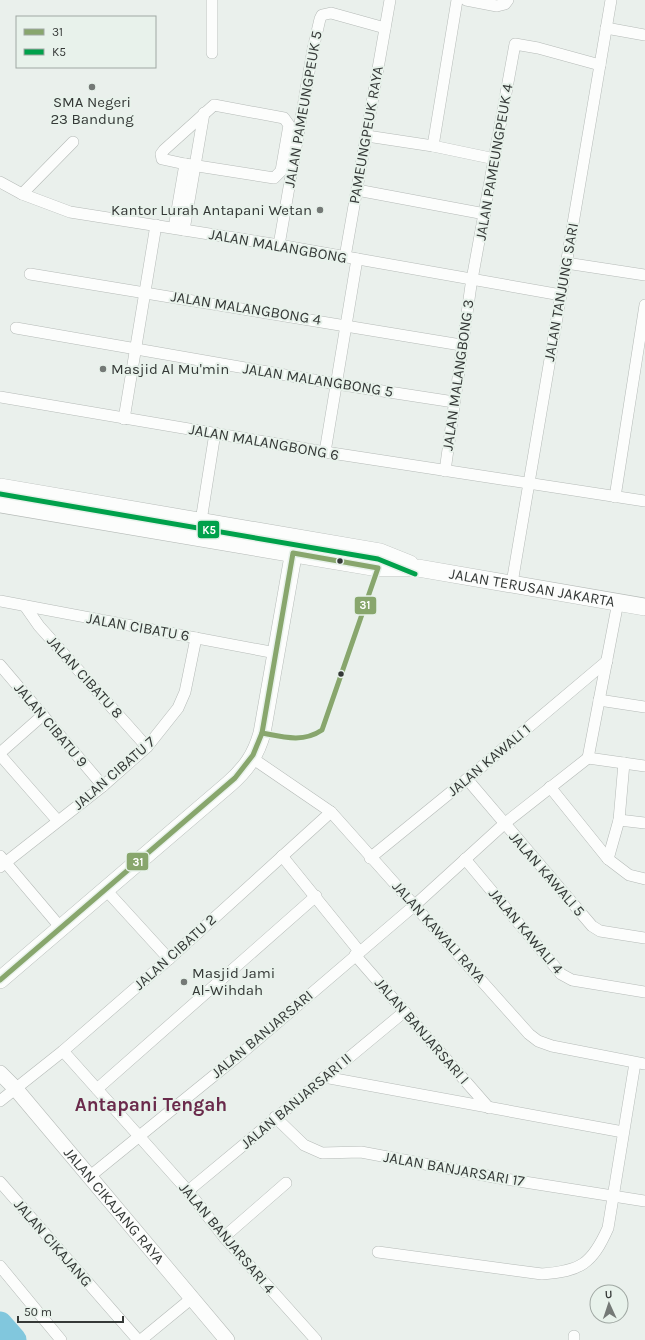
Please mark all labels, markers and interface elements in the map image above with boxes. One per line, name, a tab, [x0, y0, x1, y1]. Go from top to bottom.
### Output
legend	[16, 16, 156, 68]
text: 31	[52, 25, 63, 39]
street label: JALAN PAMEUNGPEUK 5	[280, 29, 326, 189]
text: K5	[52, 45, 66, 59]
street label: PAMEUNGPEUK RAYA	[345, 64, 387, 205]
marker: SMA Negeri 23 Bandung	[87, 82, 97, 92]
street label: JALAN PAMEUNGPEUK 4	[471, 82, 517, 242]
place label: SMA Negeri 23 Bandung	[50, 93, 134, 128]
place label: Kantor Lurah Antapani Wetan	[111, 201, 312, 219]
marker: Kantor Lurah Antapani Wetan	[315, 205, 325, 215]
street label: JALAN TANJUNG SARI	[540, 221, 582, 363]
street label: JALAN MALANGBONG	[208, 225, 348, 267]
street label: JALAN MALANGBONG 4	[170, 287, 323, 329]
street label: JALAN MALANGBONG 3	[438, 298, 478, 452]
street label: JALAN MALANGBONG 5	[242, 359, 394, 401]
place label: Masjid Al Mu'min	[111, 360, 229, 378]
marker: Masjid Al Mu'min	[98, 364, 108, 374]
street label: JALAN MALANGBONG 6	[188, 420, 340, 464]
line badge: K5	[197, 520, 220, 539]
text: K5	[202, 524, 216, 537]
unlabelled marker	[335, 556, 345, 566]
street label: JALAN TERUSAN JAKARTA	[448, 565, 617, 611]
line badge: 31	[354, 596, 377, 615]
text: 31	[360, 599, 370, 612]
street label: JALAN CIBATU 6	[85, 609, 191, 645]
street label: JALAN CIBATU 8	[43, 632, 127, 722]
unlabelled marker	[336, 669, 346, 679]
street label: JALAN CIBATU 9	[11, 679, 91, 771]
street label: JALAN KAWALI 1	[444, 720, 534, 800]
street label: JALAN CIBATU 7	[69, 733, 159, 813]
street label: JALAN KAWALI 5	[505, 828, 589, 920]
line badge: 31	[126, 852, 149, 871]
text: 31	[133, 856, 143, 869]
street label: JALAN KAWALI RAYA	[388, 877, 490, 987]
street label: JALAN KAWALI 4	[485, 885, 567, 978]
street label: JALAN CIBATU 2	[130, 910, 220, 994]
place label: Masjid Jami Al-Wihdah	[192, 964, 275, 999]
street label: JALAN BANJARSARI I	[371, 974, 473, 1088]
marker: Masjid Jami Al-Wihdah	[179, 977, 189, 987]
street label: JALAN BANJARSARI	[207, 986, 317, 1082]
street label: JALAN BANJARSARI II	[237, 1049, 355, 1153]
district label: Antapani Tengah	[75, 1094, 227, 1116]
street label: JALAN CIKAJANG RAYA	[60, 1144, 168, 1268]
street label: JALAN BANJARSARI 17	[382, 1148, 526, 1190]
street label: JALAN BANJARSARI 4	[175, 1179, 279, 1298]
street label: JALAN CIKAJANG	[10, 1196, 96, 1290]
north arrow	[589, 1284, 629, 1324]
text: U	[604, 1288, 613, 1301]
scale bar	[18, 1298, 123, 1324]
text: 50 m	[24, 1305, 52, 1319]

